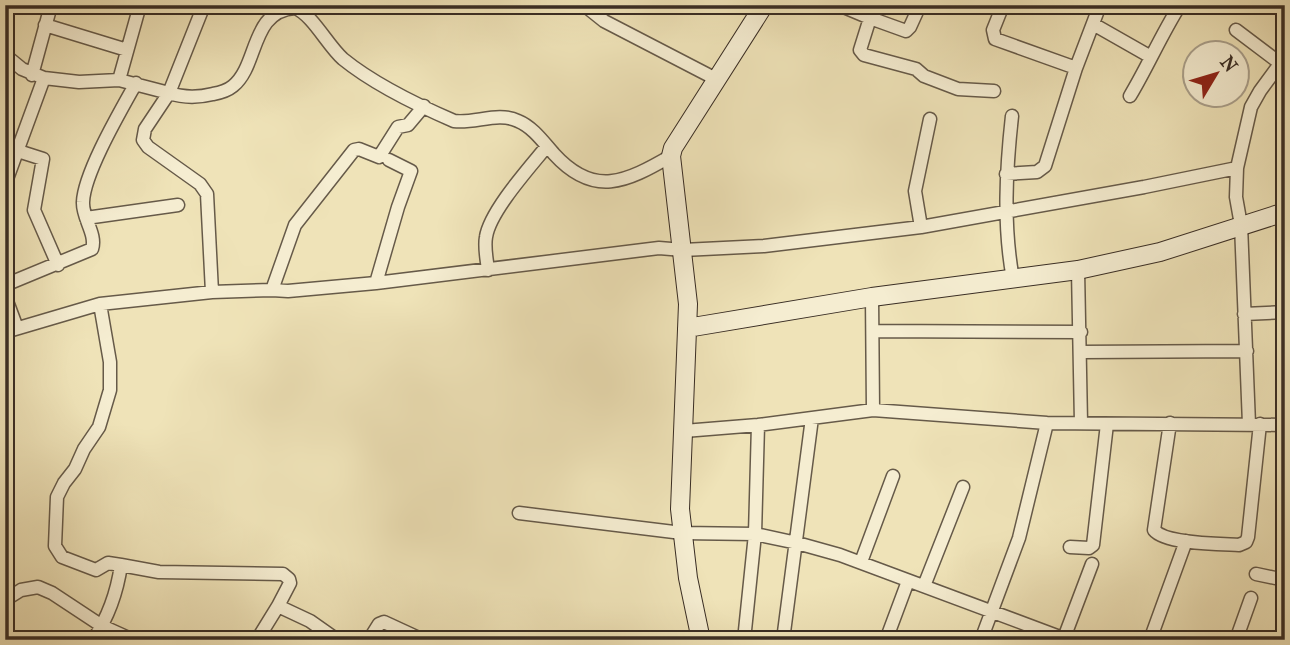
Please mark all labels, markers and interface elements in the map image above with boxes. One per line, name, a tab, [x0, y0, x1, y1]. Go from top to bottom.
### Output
north arrow	[1182, 38, 1252, 108]
text: N	[1216, 52, 1242, 77]

